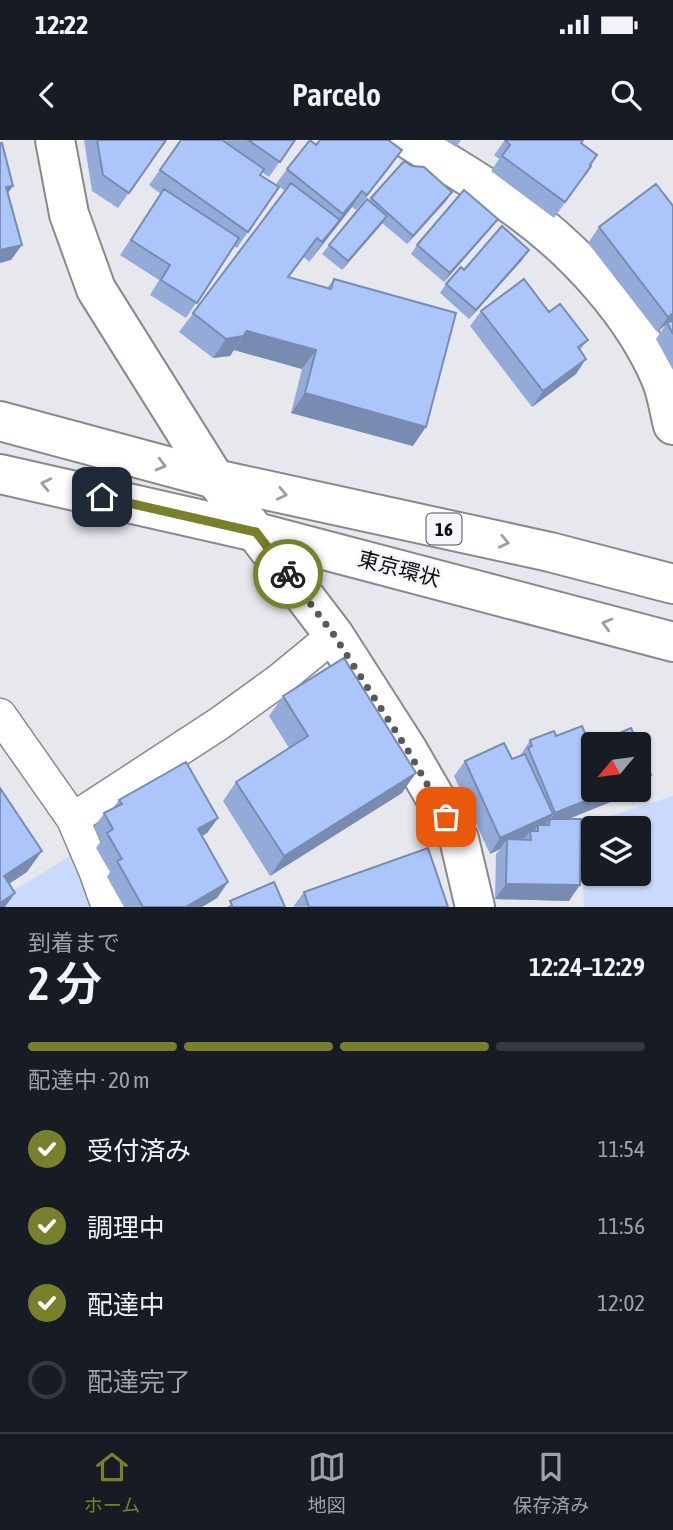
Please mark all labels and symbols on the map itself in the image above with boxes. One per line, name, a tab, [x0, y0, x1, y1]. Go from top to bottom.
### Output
one-way arrow	[154, 457, 166, 471]
pin	[72, 467, 132, 527]
one-way arrow	[40, 478, 52, 493]
one-way arrow	[275, 485, 287, 500]
road number: 16	[426, 514, 462, 544]
one-way arrow	[498, 533, 510, 548]
courier	[253, 539, 323, 609]
street label: 東京環状	[356, 546, 443, 590]
one-way arrow	[601, 618, 613, 632]
north arrow	[581, 732, 651, 802]
pin	[416, 787, 476, 847]

